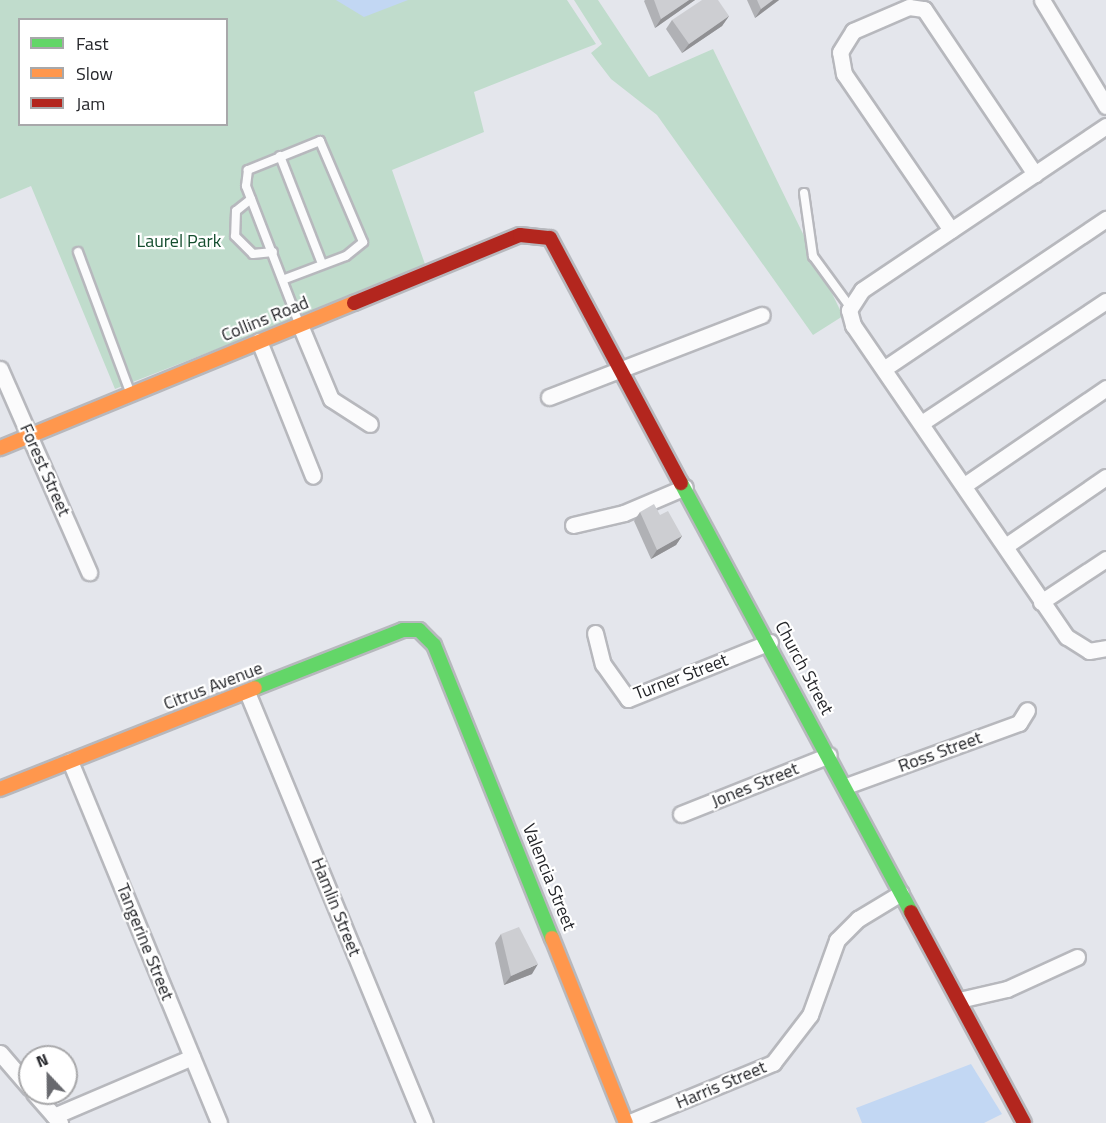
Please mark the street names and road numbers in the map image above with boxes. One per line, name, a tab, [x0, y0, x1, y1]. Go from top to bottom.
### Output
street label: Collins Road	[218, 292, 312, 346]
street label: Forest Street	[15, 420, 75, 520]
street label: Church Street	[770, 617, 838, 719]
street label: Turner Street	[631, 649, 731, 705]
street label: Citrus Avenue	[160, 657, 266, 715]
street label: Ross Street	[895, 727, 985, 777]
street label: Jones Street	[708, 758, 802, 812]
street label: Valencia Street	[518, 821, 580, 933]
street label: Hamlin Street	[306, 855, 366, 959]
street label: Tangerine Street	[112, 880, 178, 1004]
street label: Harris Street	[672, 1056, 770, 1114]

